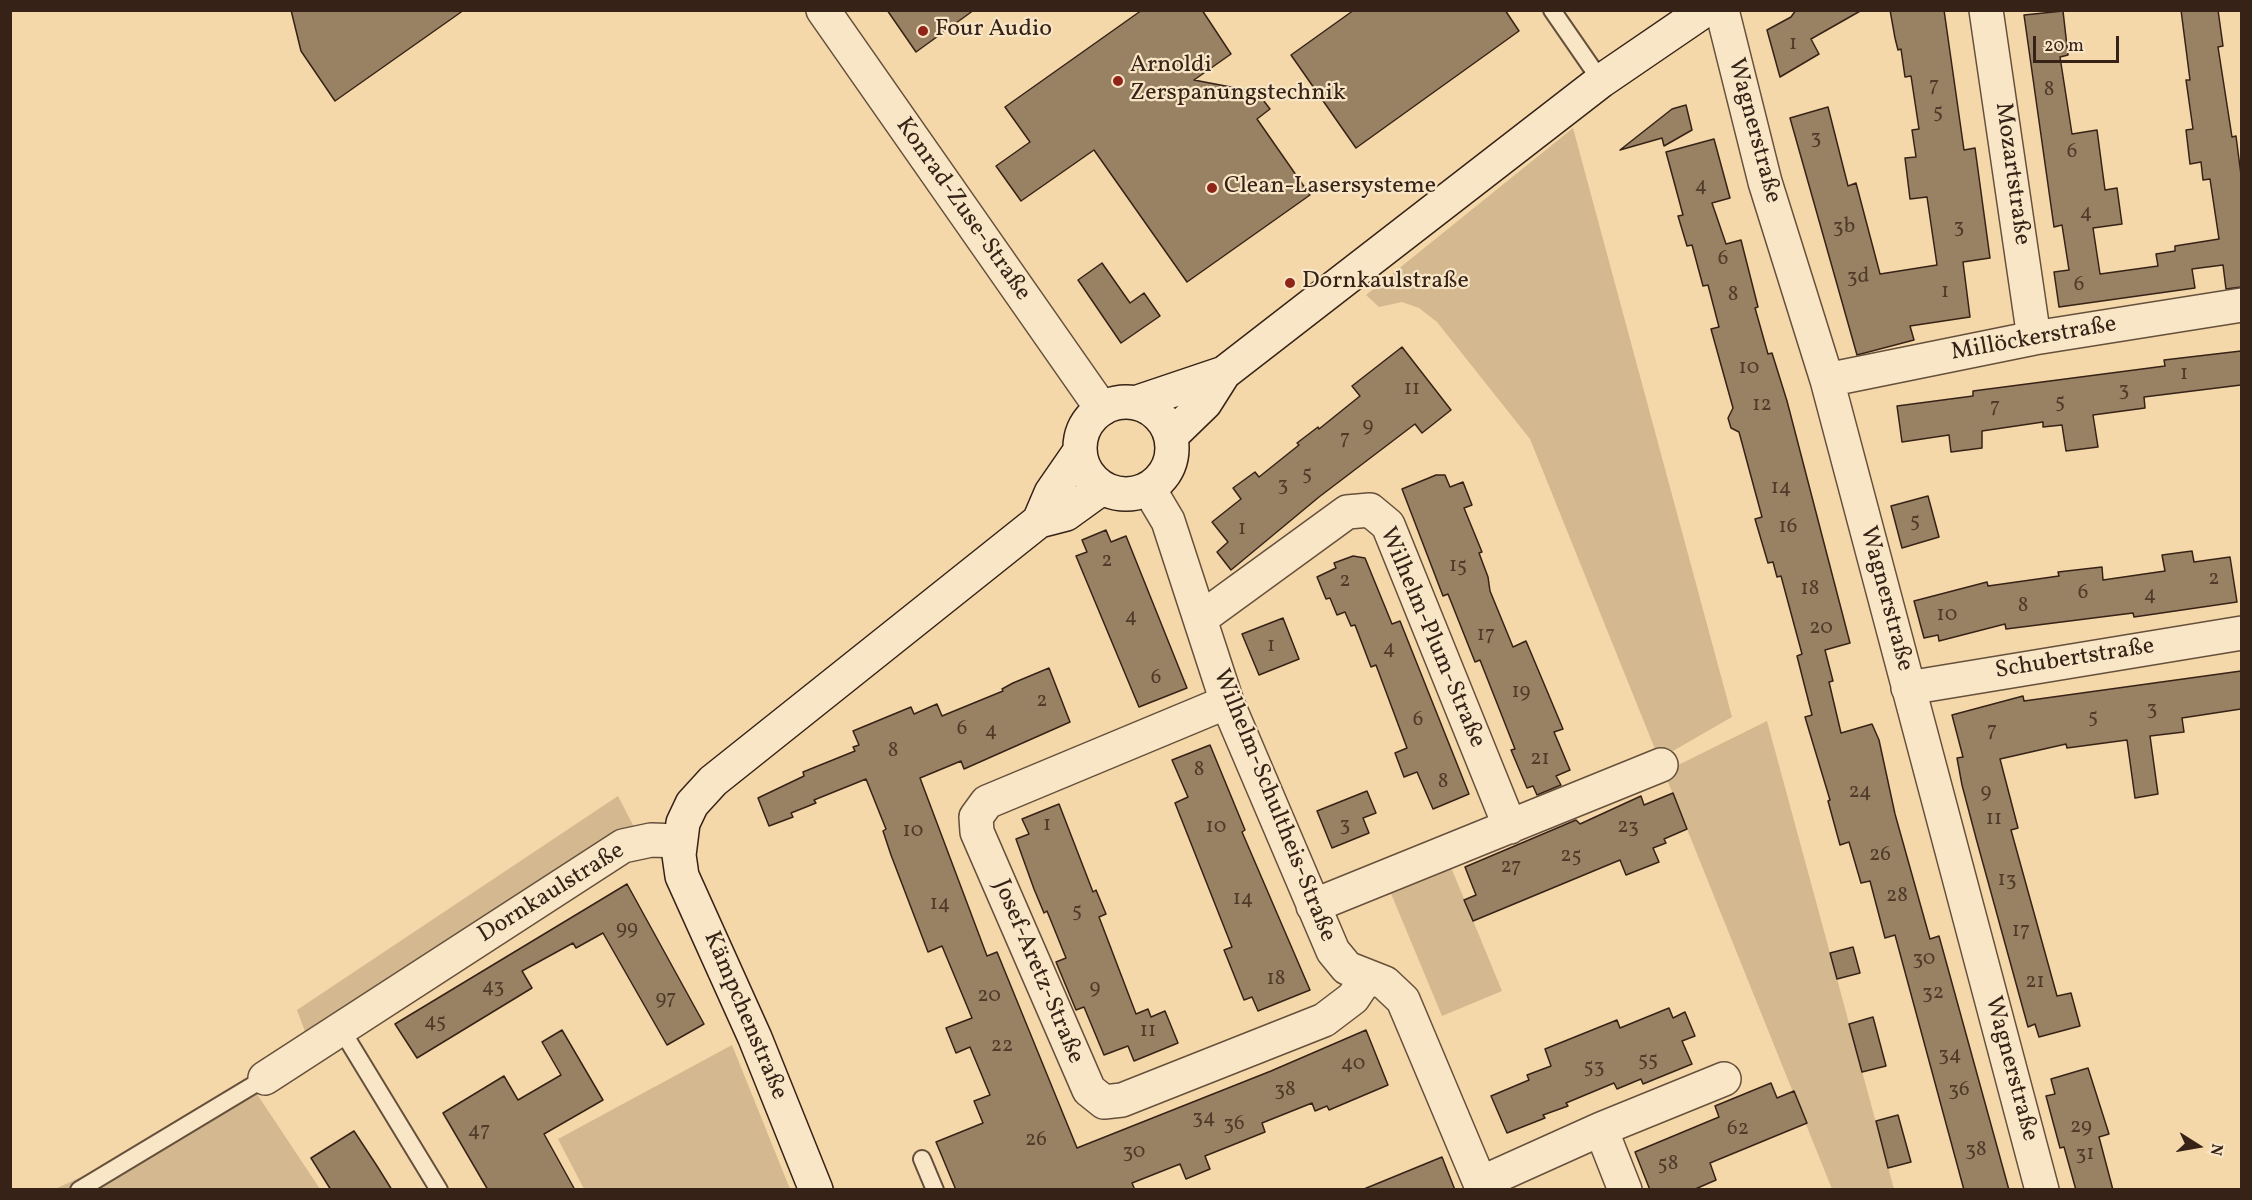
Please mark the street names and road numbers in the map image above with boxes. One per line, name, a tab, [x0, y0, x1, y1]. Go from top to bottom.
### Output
street label: Wagnerstraße	[1720, 55, 1786, 207]
street label: Mozartstraße	[1987, 101, 2035, 247]
street label: Konrad-Zuse-Straße	[888, 113, 1036, 307]
street label: Millöckerstraße	[1949, 311, 2119, 369]
street label: Wagnerstraße	[1852, 523, 1918, 675]
street label: Wilhelm-Plum-Straße	[1372, 524, 1490, 752]
street label: Schubertstraße	[1993, 633, 2157, 687]
street label: Wilhelm-Schultheis-Straße	[1205, 666, 1341, 946]
street label: Dornkaulstraße	[474, 838, 630, 950]
street label: Josef-Aretz-Straße	[985, 876, 1089, 1068]
street label: Kämpchenstraße	[696, 928, 792, 1104]
street label: Wagnerstraße	[1977, 993, 2043, 1145]

